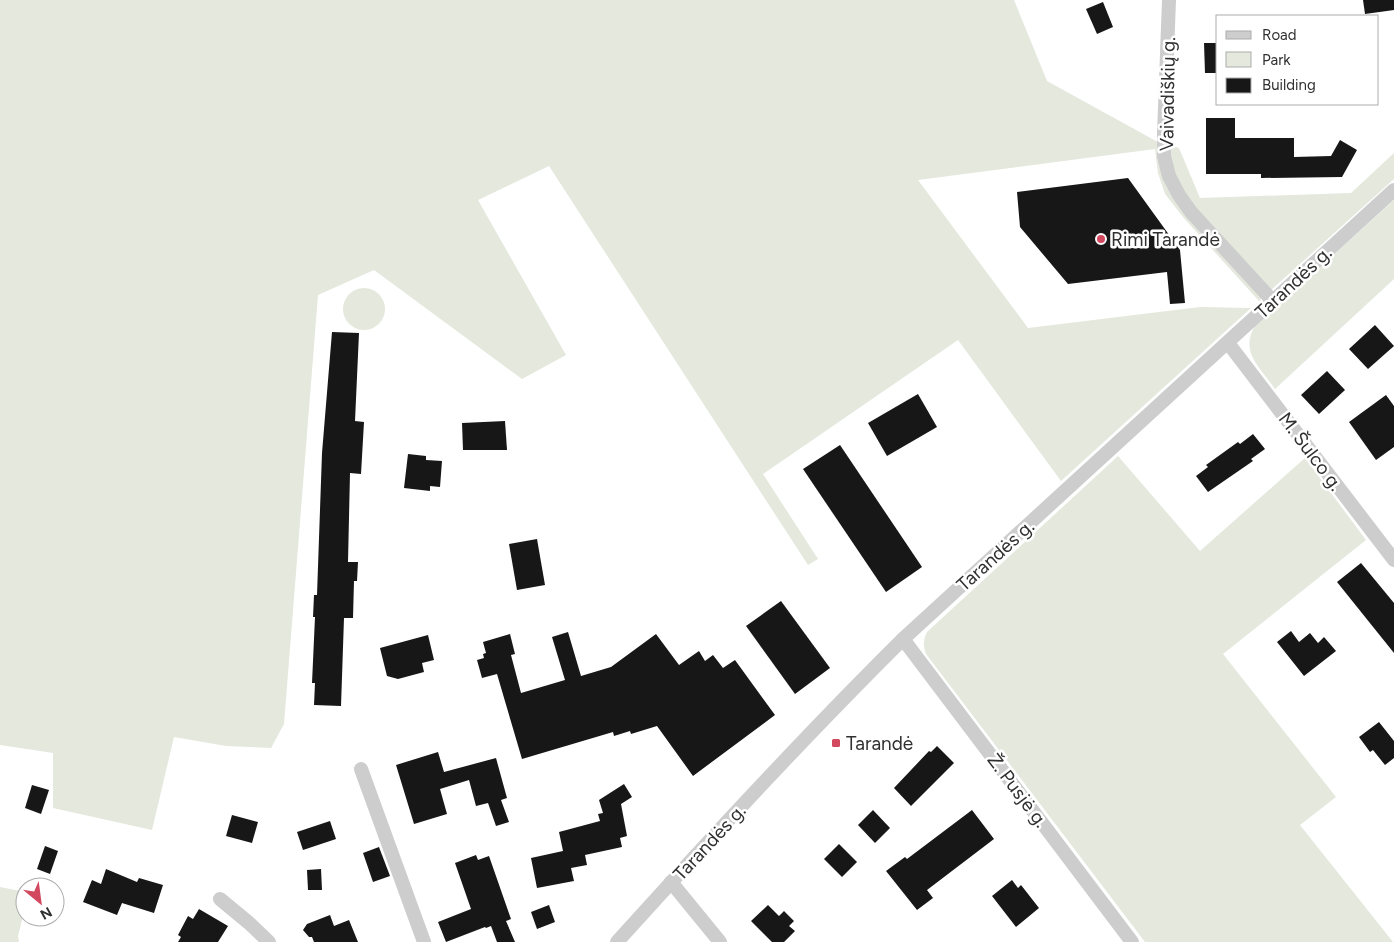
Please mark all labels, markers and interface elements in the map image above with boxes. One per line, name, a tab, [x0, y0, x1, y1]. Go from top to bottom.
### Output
legend	[1216, 15, 1379, 105]
text: Road	[1262, 26, 1297, 44]
street label: Vaivadiškių g.	[1155, 37, 1180, 151]
text: Park	[1262, 51, 1291, 69]
text: Building	[1262, 76, 1316, 94]
place label: Rimi Tarandė	[1111, 228, 1220, 251]
marker: Rimi Tarandė	[1095, 233, 1107, 245]
street label: Tarandės g.	[1250, 241, 1336, 323]
street label: M. Šulco g.	[1274, 408, 1348, 495]
street label: Tarandės g.	[952, 515, 1039, 596]
place label: Tarandė	[846, 732, 913, 755]
marker: Tarandė	[830, 737, 842, 749]
street label: Ž. Pusjė g.	[982, 749, 1053, 832]
street label: Tarandės g.	[668, 799, 751, 885]
north arrow	[15, 877, 65, 927]
text: N	[37, 903, 55, 923]

